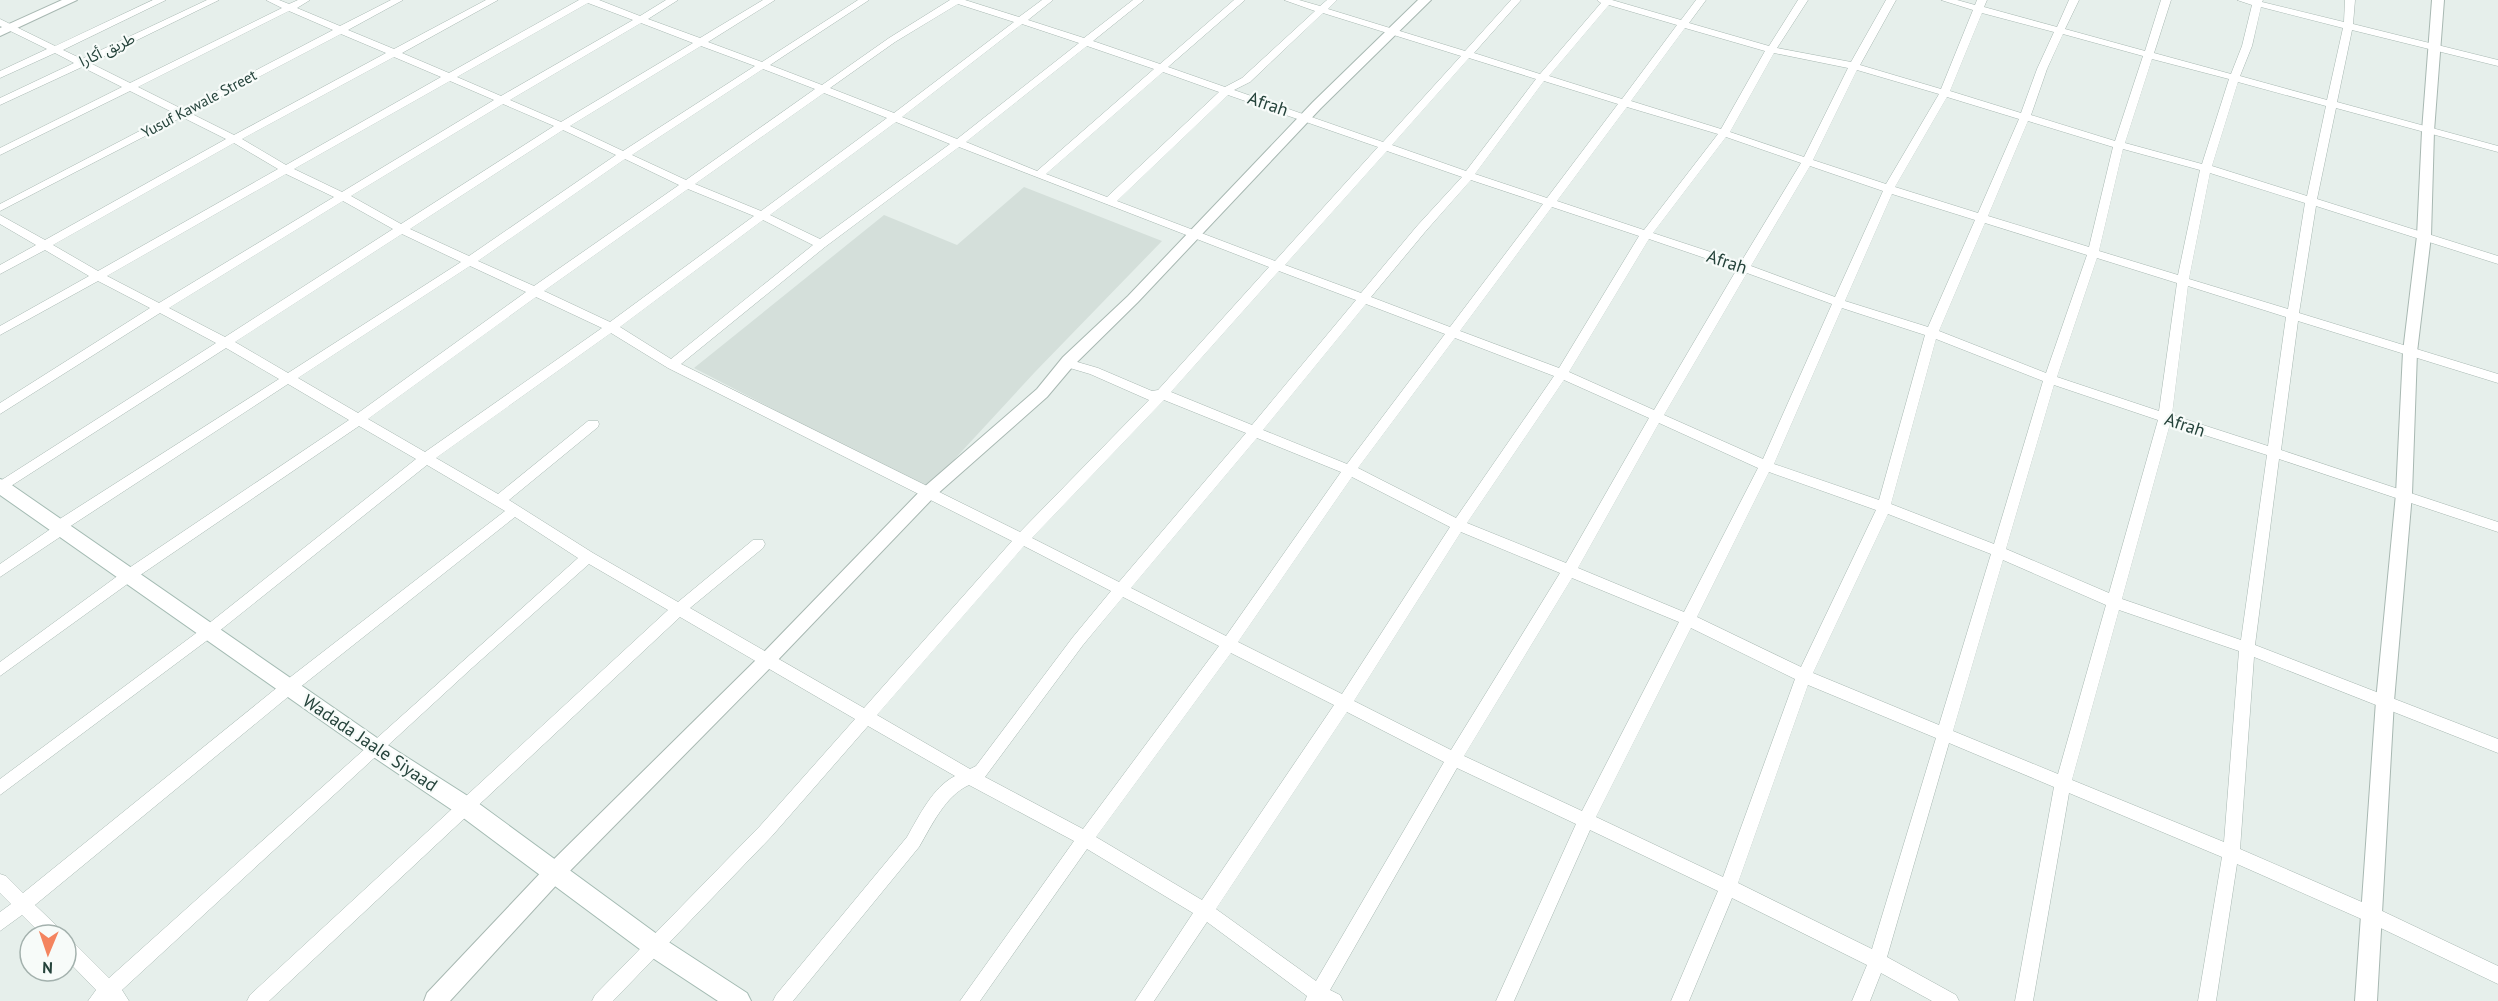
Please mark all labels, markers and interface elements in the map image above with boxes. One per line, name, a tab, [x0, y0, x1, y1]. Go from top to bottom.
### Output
street label: طريق أكارا	[76, 28, 138, 72]
street label: Yusuf Kawale Street	[138, 65, 260, 142]
street label: Afrah	[1245, 86, 1291, 121]
street label: Afrah	[1704, 244, 1750, 279]
street label: Afrah	[2162, 407, 2208, 442]
street label: Wadada Jaale Siyaad	[298, 689, 442, 796]
north arrow	[18, 923, 78, 983]
text: N	[42, 958, 53, 978]

